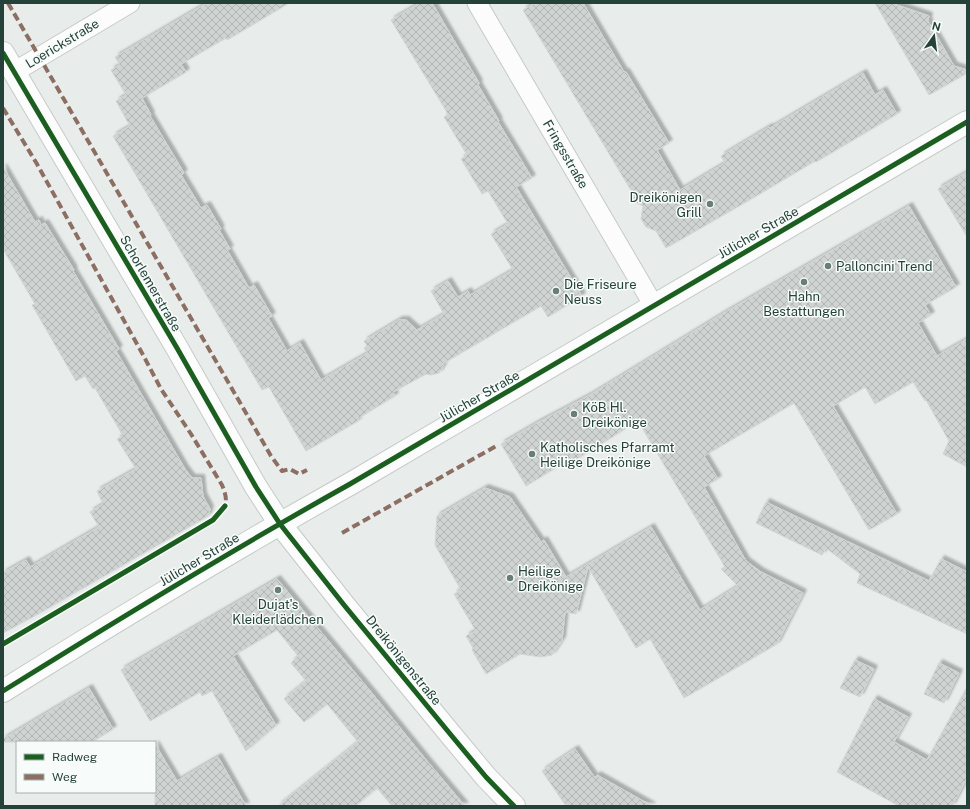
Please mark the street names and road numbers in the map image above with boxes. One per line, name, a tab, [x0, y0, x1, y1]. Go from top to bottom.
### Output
street label: Loerickstraße	[23, 16, 102, 71]
street label: Fringsstraße	[540, 117, 591, 191]
street label: Jülicher Straße	[715, 203, 801, 262]
street label: Schorlemerstraße	[117, 232, 184, 334]
street label: Jülicher Straße	[436, 367, 522, 426]
street label: Jülicher Straße	[157, 530, 242, 589]
street label: Dreikönigenstraße	[363, 612, 444, 708]

